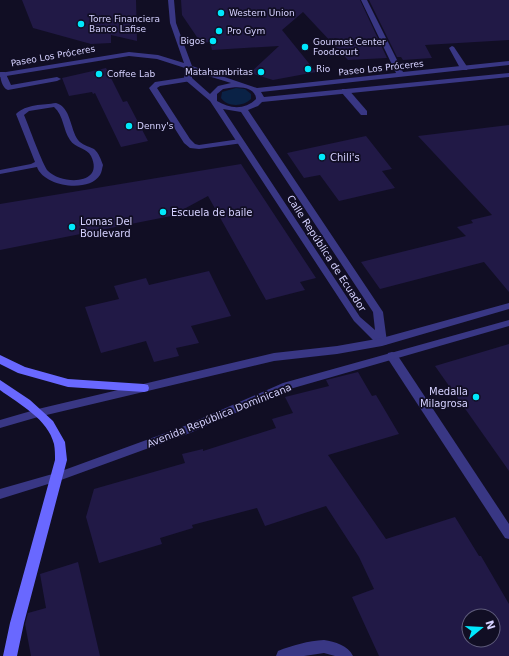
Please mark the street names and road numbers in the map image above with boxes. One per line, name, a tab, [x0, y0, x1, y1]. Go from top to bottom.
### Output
street label: Paseo Los Próceres	[10, 44, 96, 68]
street label: Paseo Los Próceres	[338, 59, 424, 77]
street label: Calle República de Ecuador	[285, 193, 369, 314]
street label: Avenida República Dominicana	[145, 381, 293, 450]

